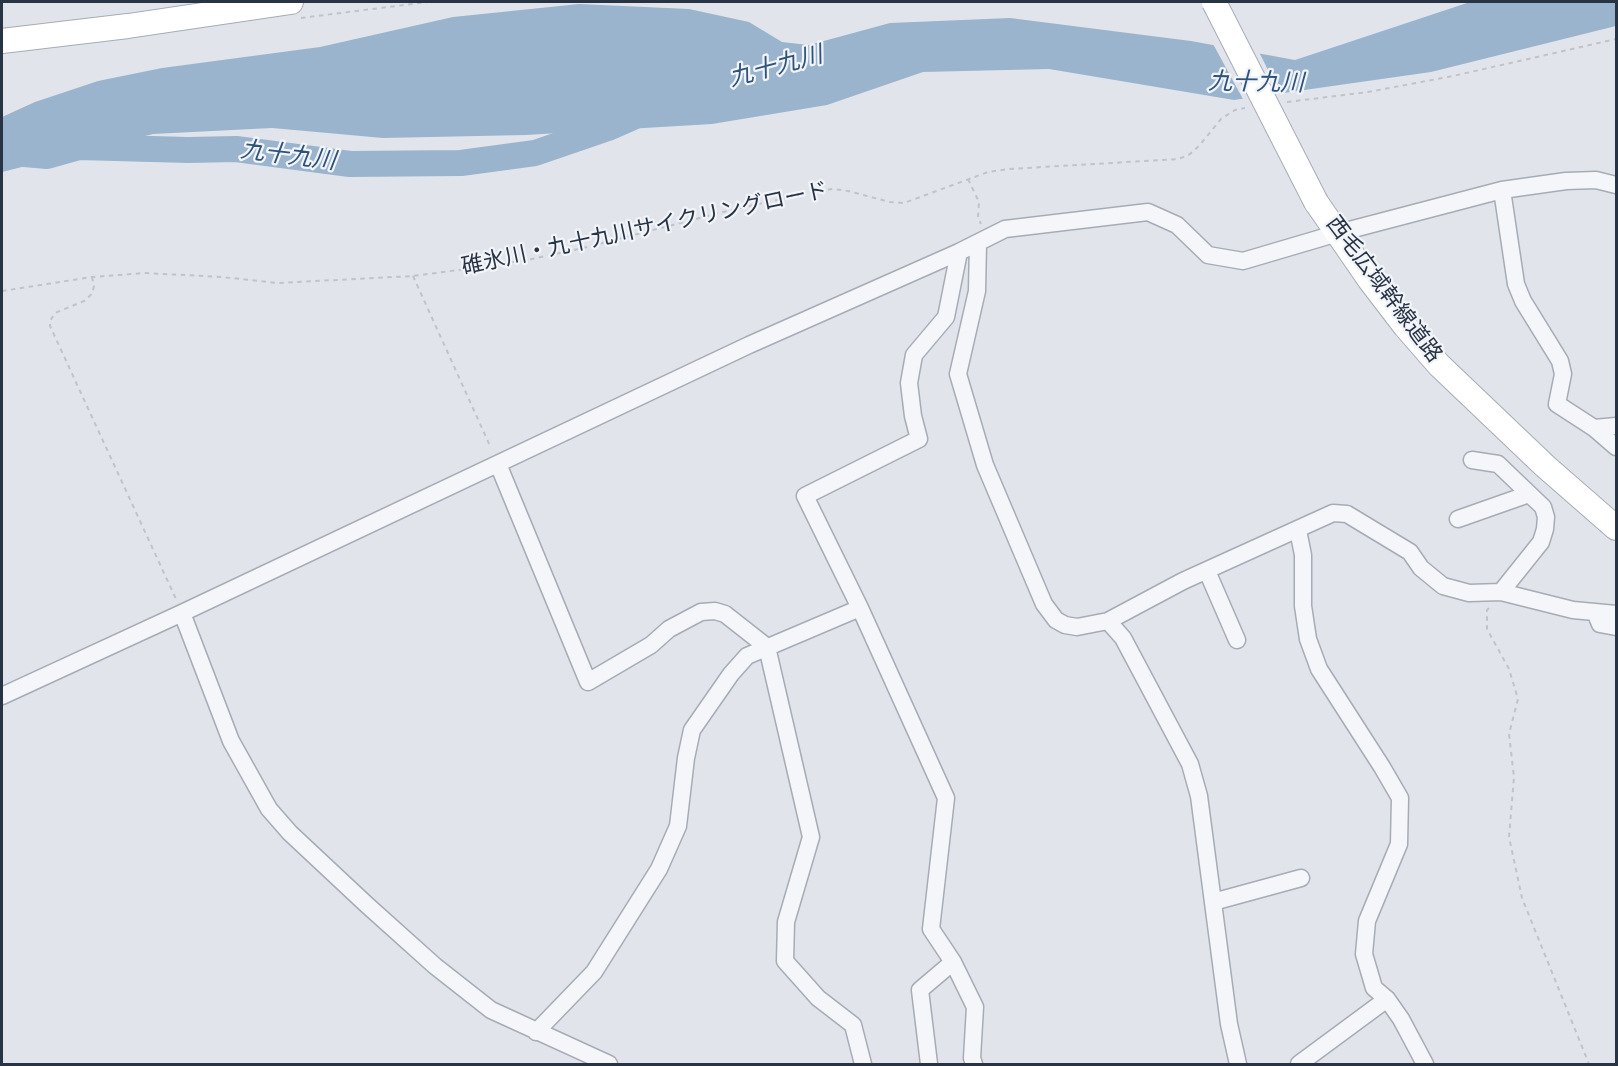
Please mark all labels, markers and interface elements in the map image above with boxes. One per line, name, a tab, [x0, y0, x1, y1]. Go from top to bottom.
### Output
water label: 九十九川	[726, 42, 826, 94]
water label: 九十九川	[1208, 69, 1304, 99]
water label: 九十九川	[239, 137, 337, 177]
street label: 碓氷川・九十九川サイクリングロード	[459, 178, 831, 282]
street label: 西毛広域幹線道路	[1319, 212, 1447, 368]

